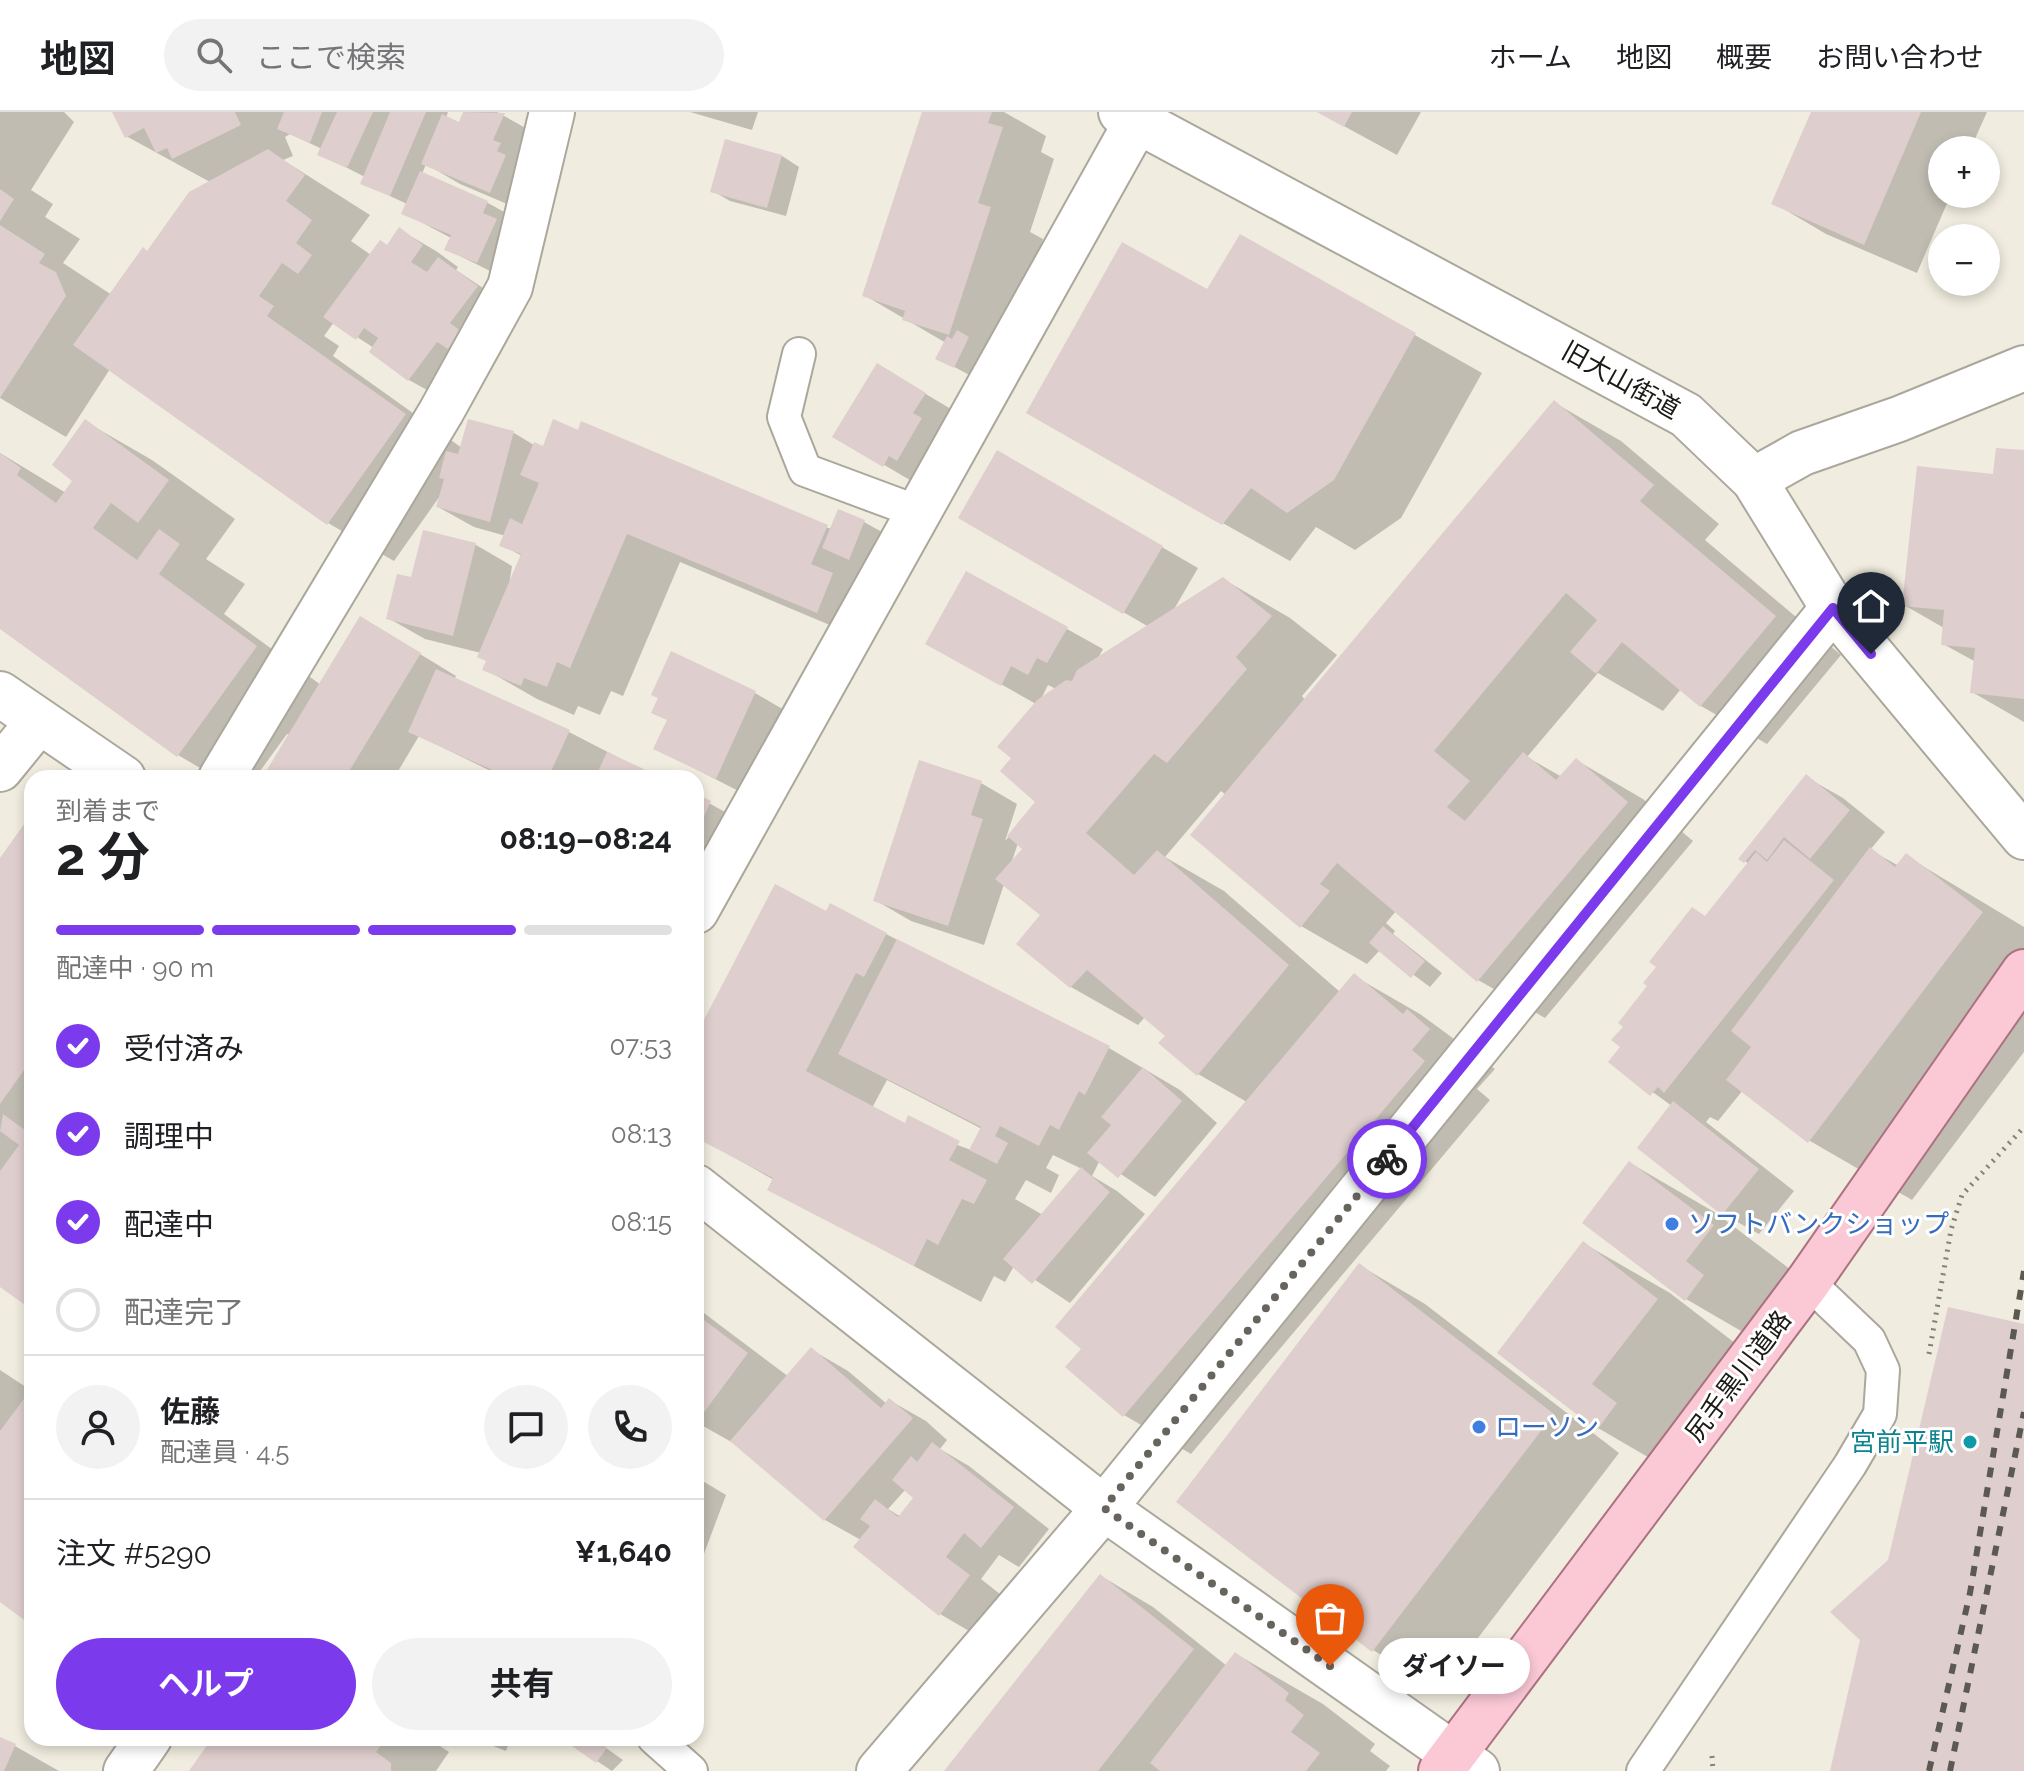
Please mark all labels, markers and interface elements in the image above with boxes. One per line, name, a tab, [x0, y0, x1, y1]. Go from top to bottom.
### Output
search box	[164, 19, 724, 91]
icon: search	[192, 33, 236, 77]
text: 地図	[40, 36, 116, 81]
text: ここで検索	[256, 40, 406, 75]
text: ホーム	[1489, 41, 1572, 74]
text: 地図	[1616, 41, 1672, 74]
text: 概要	[1716, 41, 1772, 74]
text: お問い合わせ	[1816, 41, 1984, 74]
map controls	[1928, 136, 2000, 296]
button: +	[1928, 136, 2000, 208]
button: −	[1928, 224, 2000, 296]
street label: 旧大山街道	[1557, 335, 1685, 425]
pin	[1837, 572, 1905, 654]
icon: home	[1849, 584, 1893, 628]
text: 到着まで	[56, 796, 160, 826]
text: 08:19–08:24	[499, 821, 672, 856]
text: 2 分	[56, 826, 150, 887]
text: 配達中 · 90 m	[56, 953, 214, 983]
icon: check	[56, 1024, 100, 1068]
text: 受付済み	[124, 1031, 244, 1066]
text: 07:53	[609, 1031, 672, 1061]
icon: check	[56, 1112, 100, 1156]
text: 調理中	[124, 1119, 214, 1154]
text: 08:13	[611, 1119, 672, 1149]
courier	[1347, 1119, 1427, 1199]
icon: bike	[1365, 1137, 1409, 1181]
icon: check	[56, 1200, 100, 1244]
text: 配達中	[124, 1207, 214, 1242]
text: 08:15	[610, 1207, 672, 1237]
place label: ソフトバンクショップ	[1688, 1209, 1949, 1239]
marker: ソフトバンクショップ	[1663, 1215, 1681, 1233]
text: 配達完了	[124, 1295, 244, 1330]
street label: 尻手黒川道路	[1679, 1305, 1797, 1447]
button: person	[56, 1385, 140, 1469]
button: chat	[484, 1385, 568, 1469]
button: phone	[588, 1385, 672, 1469]
text: 佐藤	[160, 1394, 220, 1429]
place label: ローソン	[1495, 1412, 1599, 1442]
marker: ローソン	[1470, 1418, 1488, 1436]
place label: 宮前平駅	[1850, 1427, 1954, 1457]
marker: 宮前平駅	[1961, 1433, 1979, 1451]
text: 配達員 · 4.5	[160, 1437, 289, 1467]
text: ¥1,640	[575, 1534, 672, 1569]
text: 注文 #5290	[56, 1536, 212, 1571]
pin	[1296, 1584, 1364, 1666]
icon: bag	[1308, 1596, 1352, 1640]
button: ヘルプ	[56, 1638, 356, 1730]
button: 共有	[372, 1638, 672, 1730]
callout: ダイソー	[1378, 1638, 1530, 1694]
text: ダイソー	[1402, 1651, 1506, 1681]

